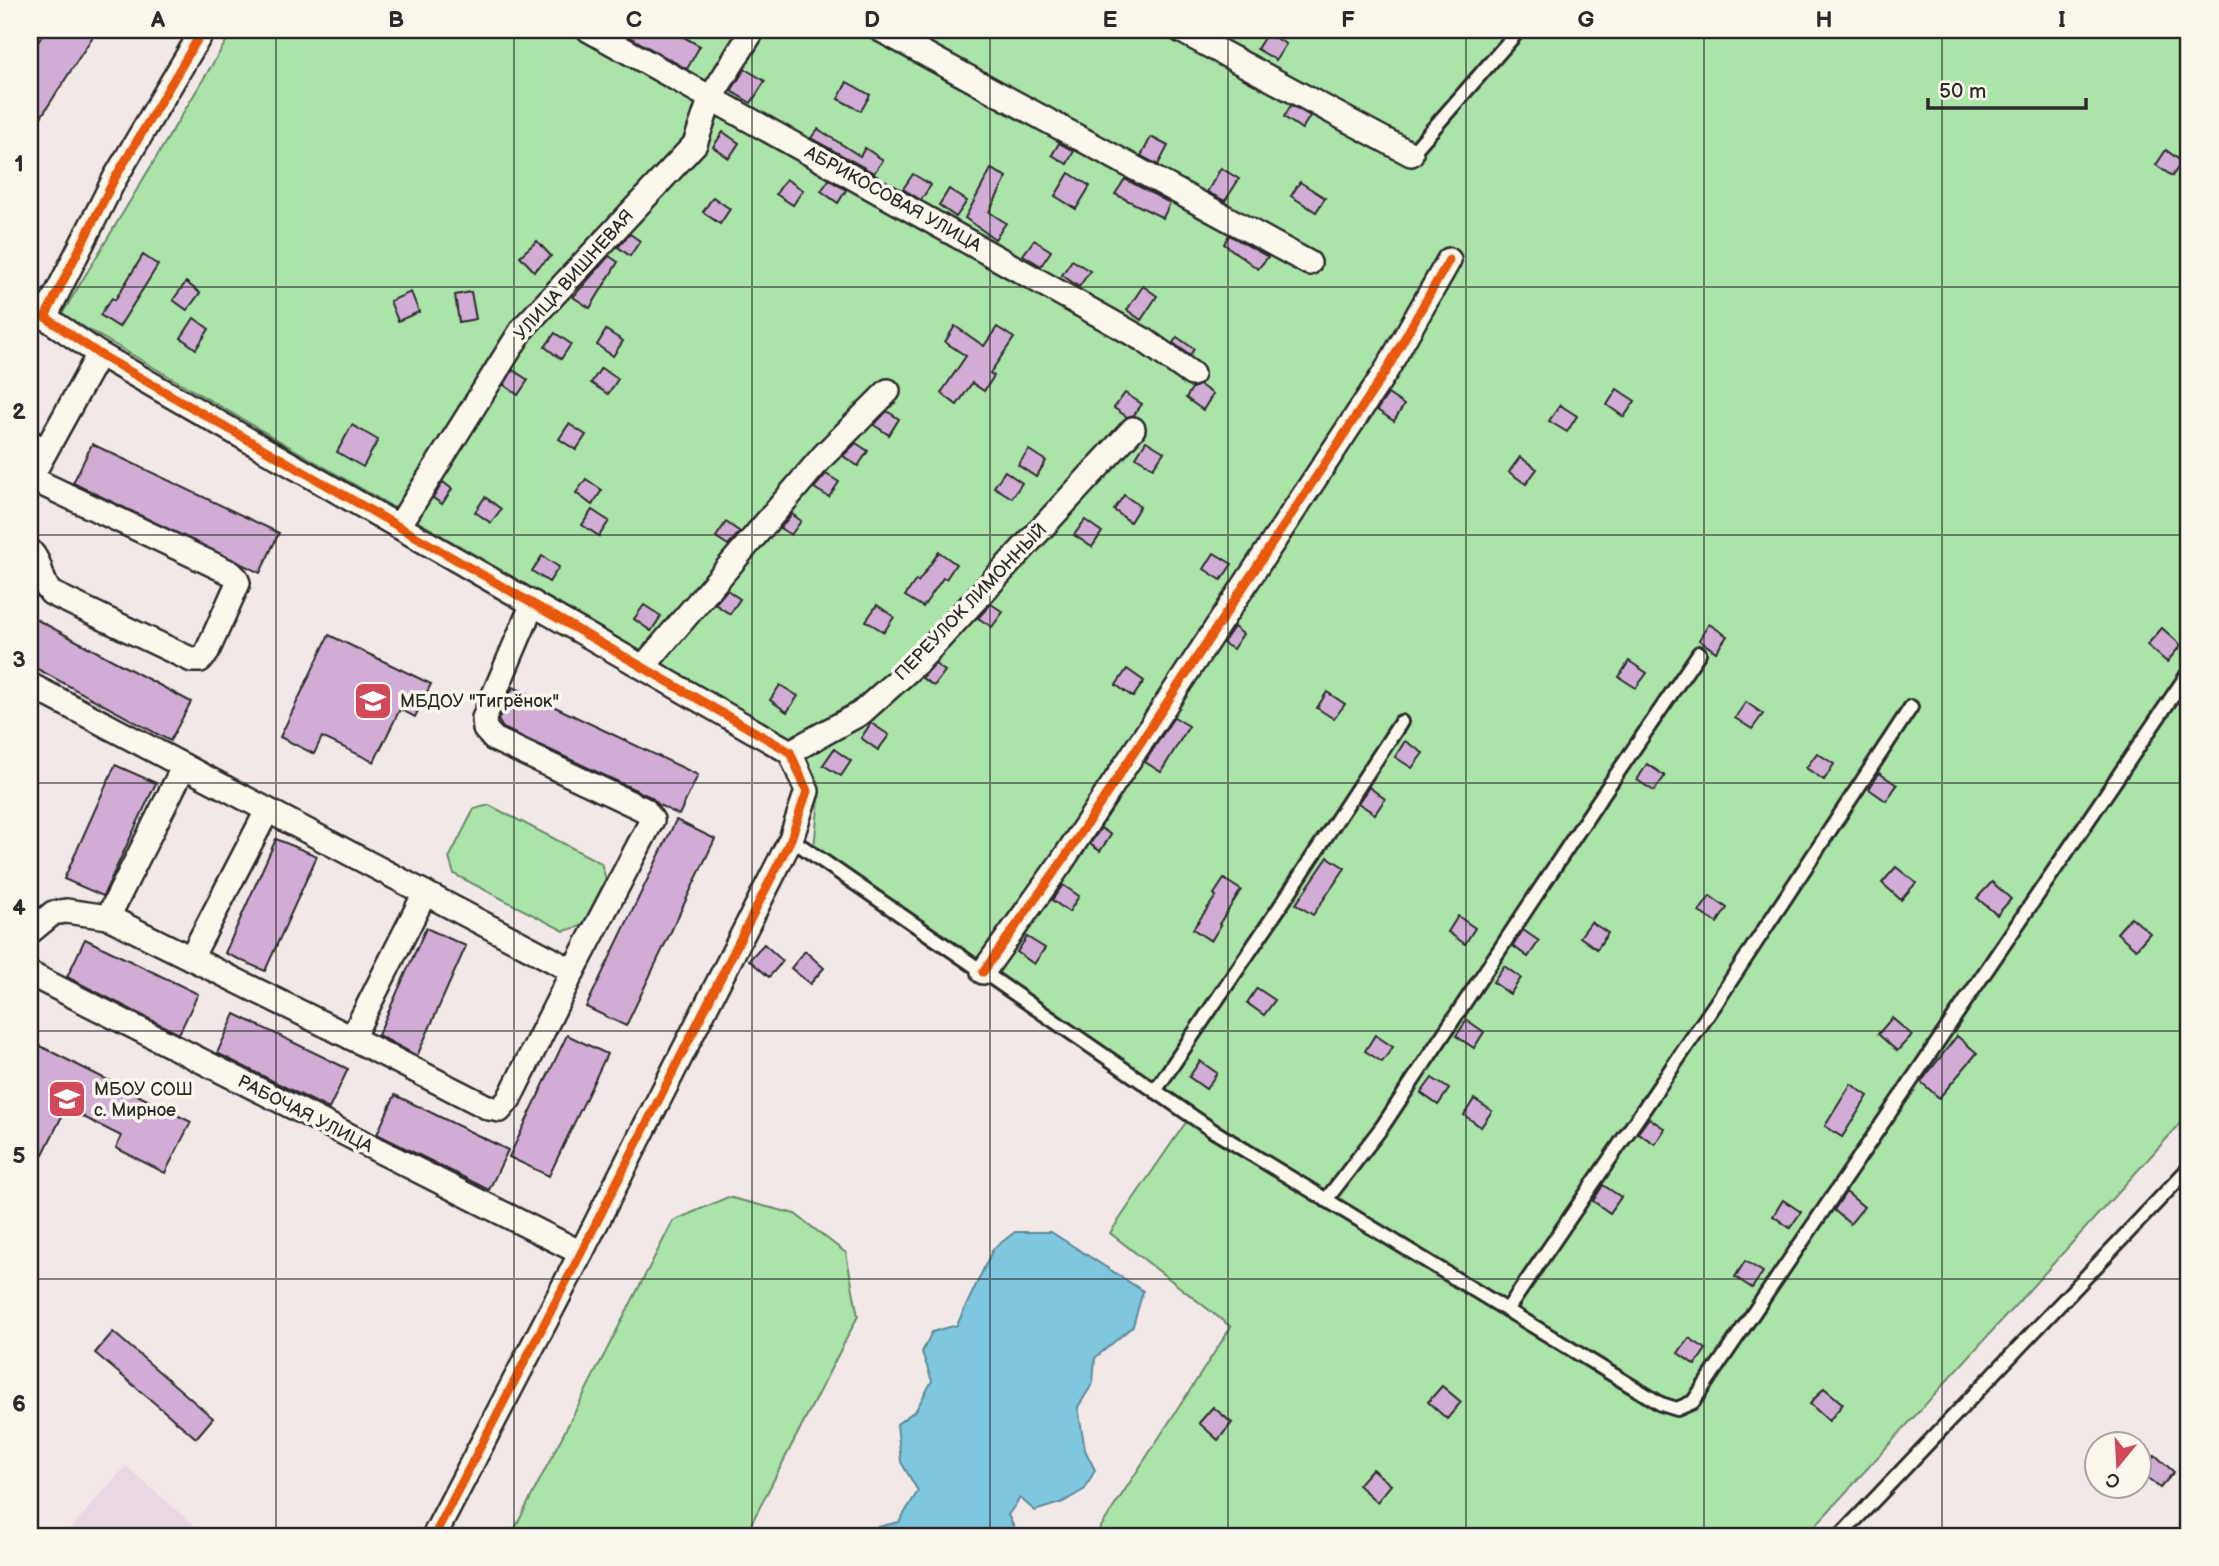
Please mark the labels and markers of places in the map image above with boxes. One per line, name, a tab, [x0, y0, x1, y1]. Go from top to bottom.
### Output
school or university icon: МБДОУ "Тигрёнок"	[352, 680, 394, 722]
place label: МБДОУ "Тигрёнок"	[400, 691, 559, 712]
school or university icon: МБОУ СОШ с. Мирное	[46, 1078, 88, 1120]
place label: МБОУ СОШ с. Мирное	[94, 1079, 193, 1121]

